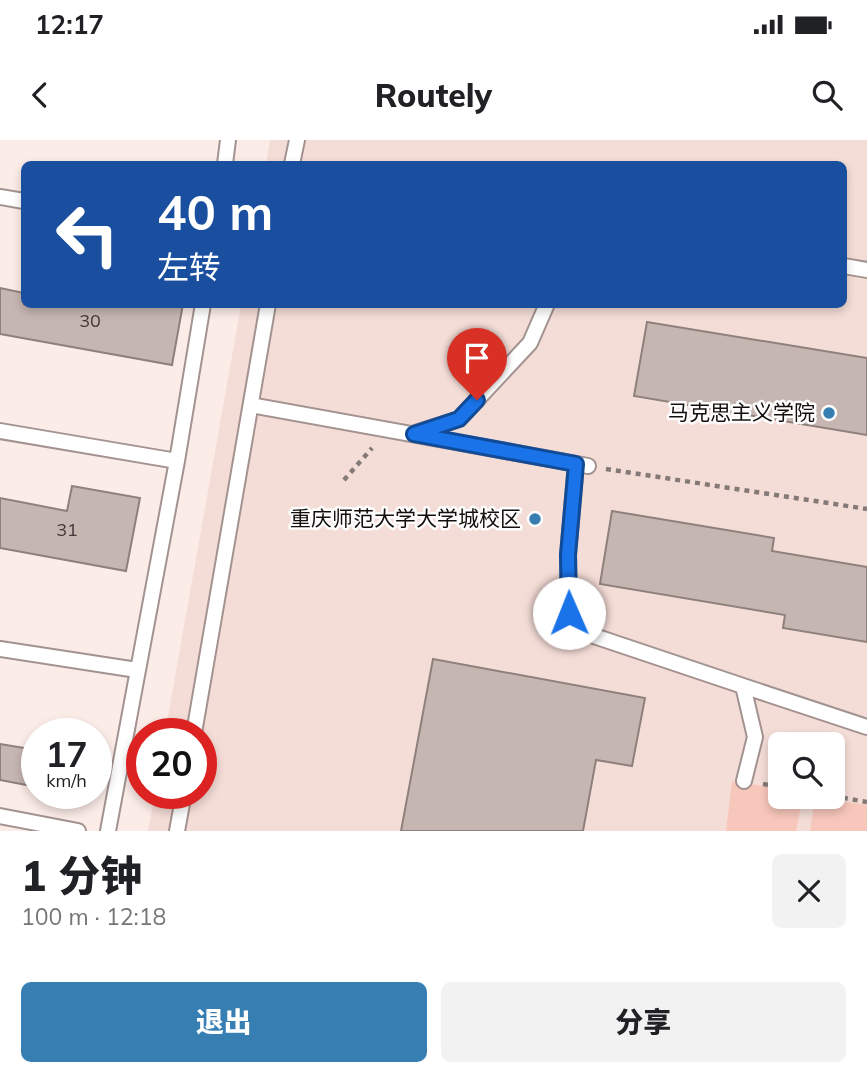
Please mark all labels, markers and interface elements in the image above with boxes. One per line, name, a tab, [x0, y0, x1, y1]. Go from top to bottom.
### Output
text: 12:17	[35, 8, 104, 41]
text: Routely	[375, 75, 492, 115]
icon: back	[21, 76, 59, 114]
icon: search	[808, 76, 846, 114]
text: 40 m	[157, 181, 273, 242]
icon: left	[42, 189, 133, 280]
text: 左转	[157, 247, 221, 287]
house number: 30	[79, 309, 101, 332]
pin	[447, 328, 507, 400]
icon: arrive	[458, 339, 496, 377]
place label: 马克思主义学院	[668, 399, 815, 425]
marker: 马克思主义学院	[821, 405, 837, 421]
place label: 重庆师范大学大学城校区	[290, 505, 521, 531]
marker: 重庆师范大学大学城校区	[527, 511, 543, 527]
house number: 31	[56, 518, 78, 541]
position arrow	[532, 576, 606, 650]
speed limit sign: 20	[126, 718, 217, 809]
text: 17	[45, 732, 88, 776]
map controls	[768, 732, 845, 809]
button: search	[768, 732, 845, 809]
text: km/h	[46, 769, 87, 792]
text: 1 分钟	[21, 849, 142, 902]
button: close	[772, 854, 846, 928]
text: 100 m · 12:18	[21, 902, 166, 931]
button: 退出	[21, 982, 427, 1062]
button: 分享	[441, 982, 846, 1062]

